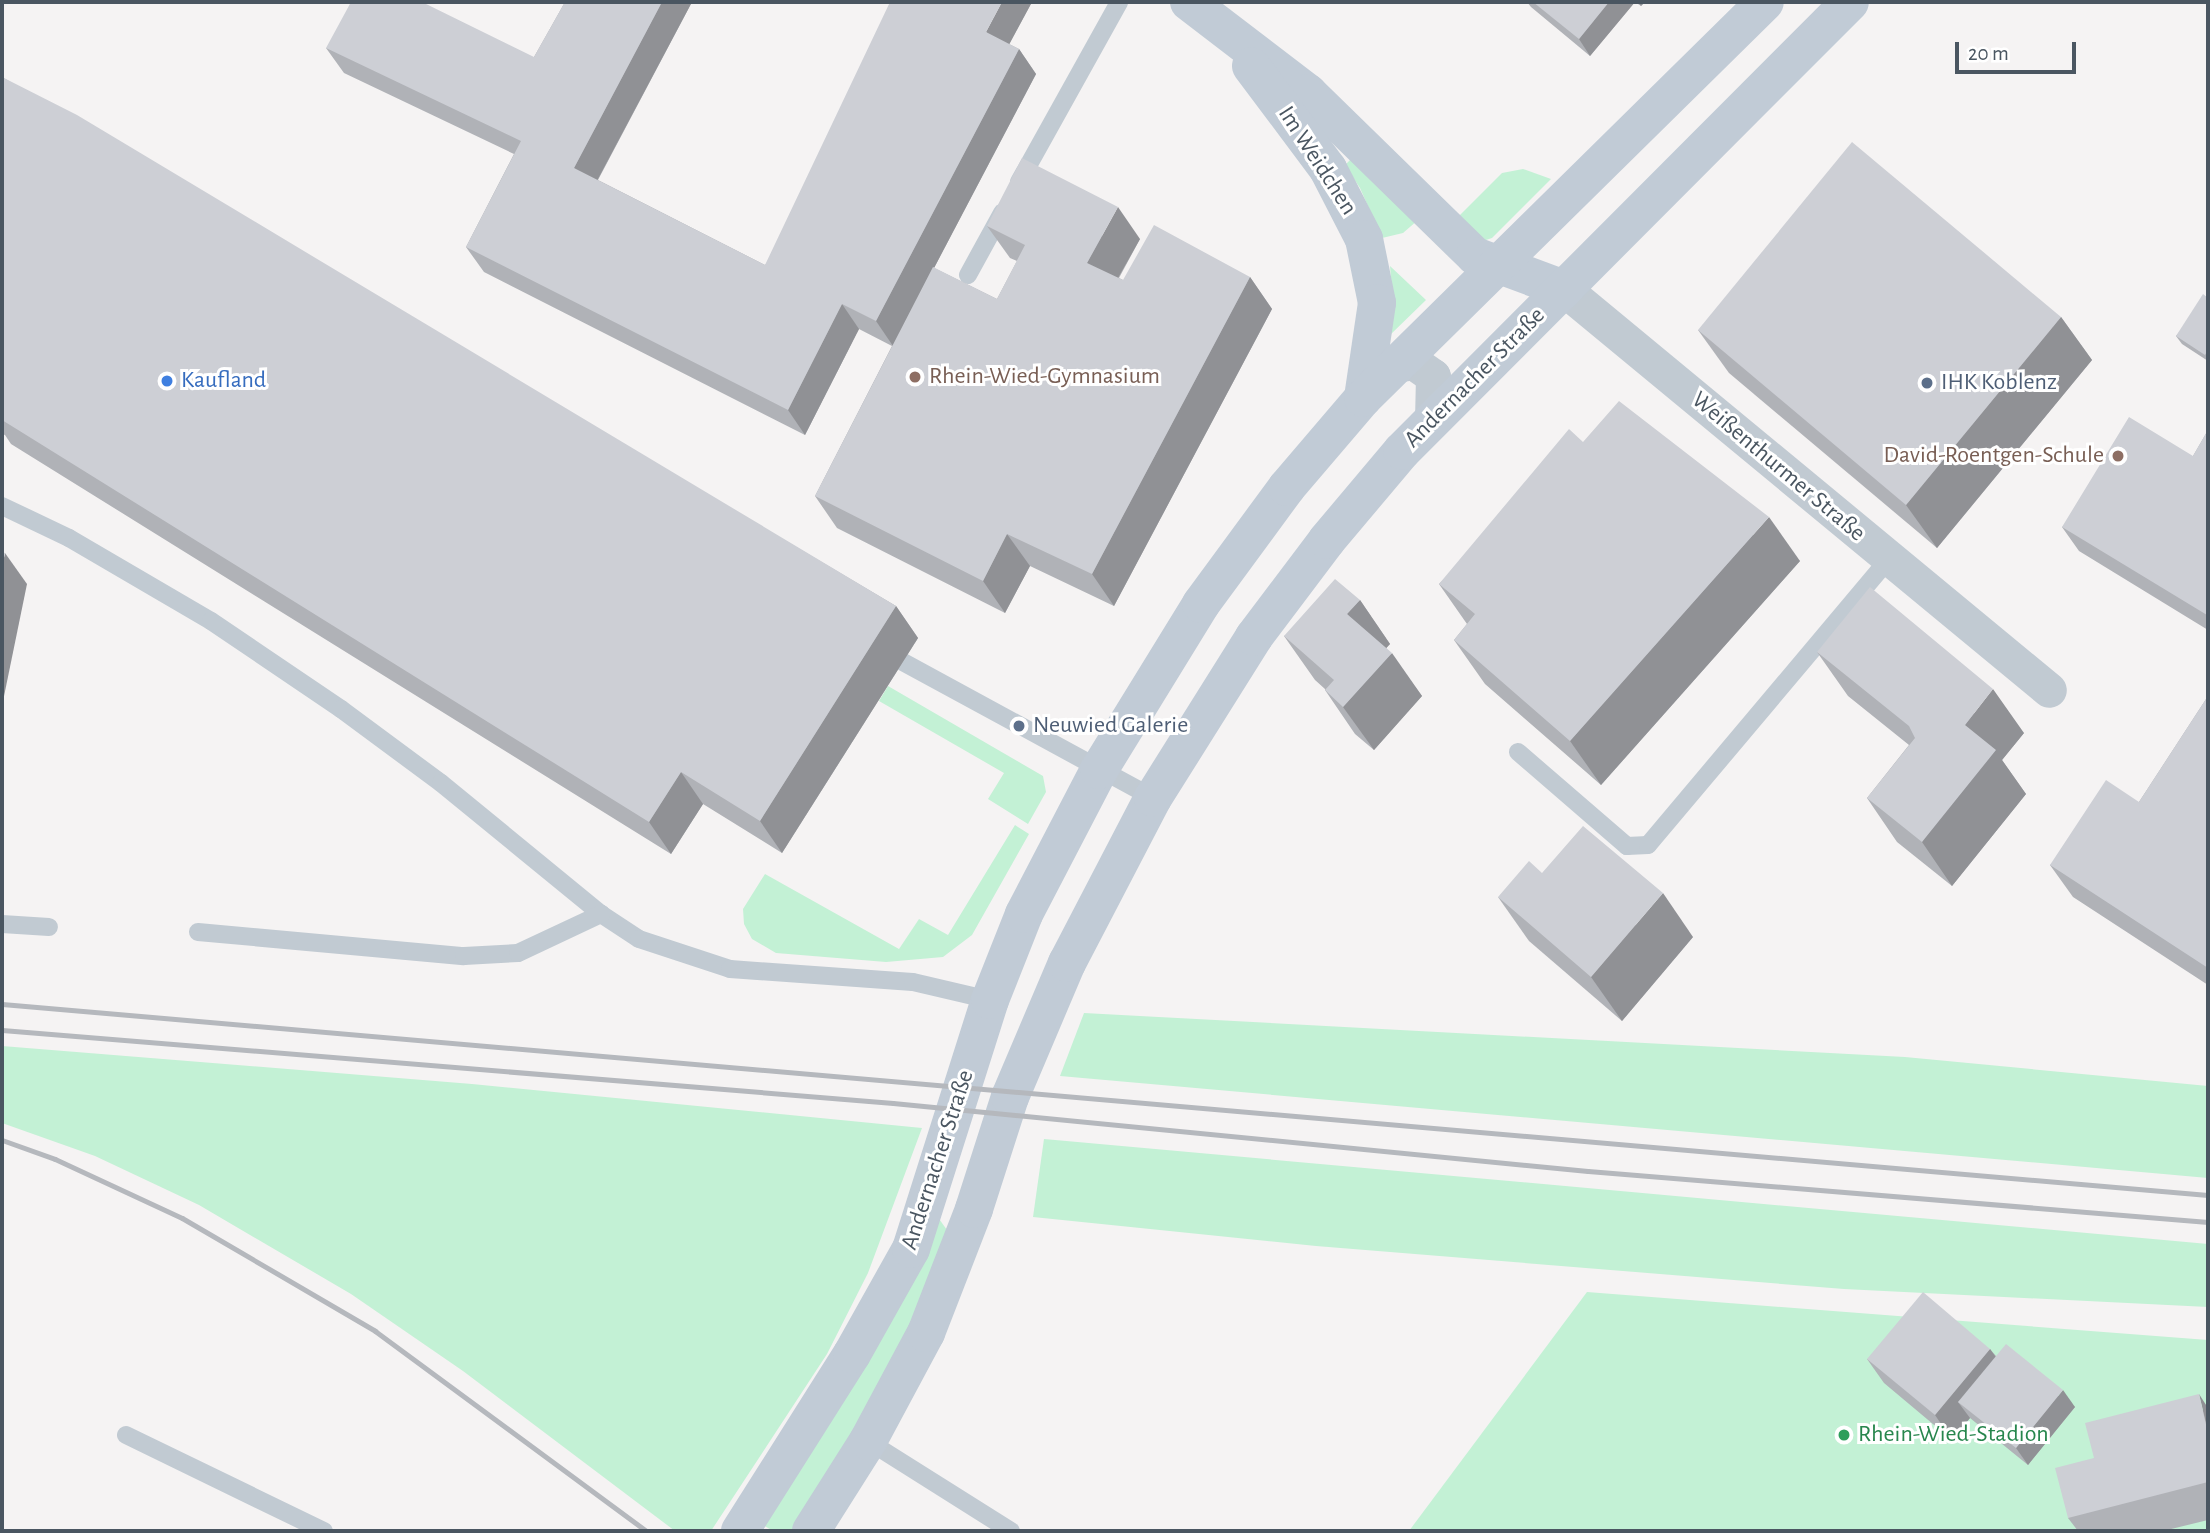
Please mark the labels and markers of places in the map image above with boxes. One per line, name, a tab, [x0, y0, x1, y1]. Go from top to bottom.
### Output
place label: Rhein-Wied-Gymnasium	[929, 363, 1160, 391]
place label: Kaufland	[181, 367, 266, 395]
marker: Rhein-Wied-Gymnasium	[907, 369, 923, 385]
place label: IHK Koblenz	[1941, 369, 2057, 397]
marker: Kaufland	[159, 373, 175, 389]
marker: IHK Koblenz	[1919, 375, 1935, 391]
place label: David-Roentgen-Schule	[1884, 442, 2104, 470]
marker: David-Roentgen-Schule	[2110, 448, 2126, 464]
place label: Neuwied Galerie	[1033, 712, 1188, 740]
marker: Neuwied Galerie	[1011, 718, 1027, 734]
place label: Rhein-Wied-Stadion	[1858, 1421, 2049, 1449]
marker: Rhein-Wied-Stadion	[1836, 1427, 1852, 1443]

